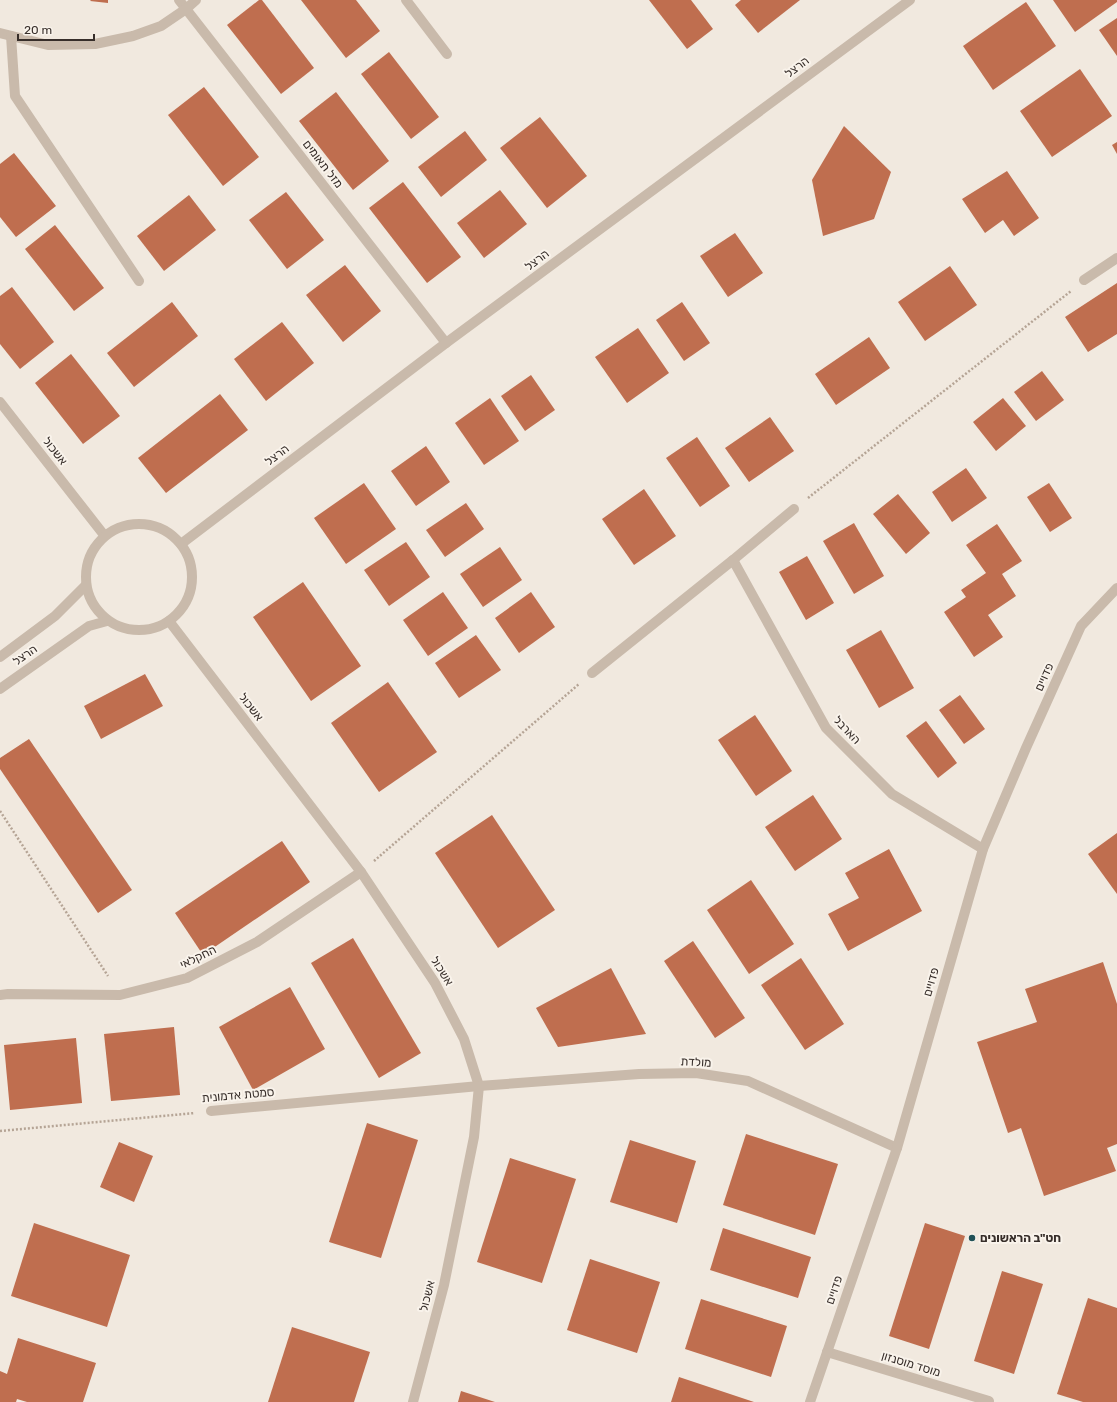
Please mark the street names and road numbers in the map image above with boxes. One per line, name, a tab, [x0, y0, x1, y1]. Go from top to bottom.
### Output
street label: הרצל	[782, 53, 812, 81]
street label: מזל תאומים	[300, 137, 346, 191]
street label: הרצל	[522, 246, 552, 274]
street label: אשכול	[40, 434, 70, 468]
street label: הרצל	[262, 441, 292, 469]
street label: הרצל	[10, 642, 40, 668]
street label: פדויים	[1032, 661, 1056, 693]
street label: אשכול	[236, 690, 266, 724]
street label: הארבל	[831, 713, 863, 747]
street label: החקלאי	[178, 942, 218, 972]
street label: אשכול	[428, 954, 456, 988]
street label: פדויים	[920, 966, 942, 998]
street label: מולדת	[680, 1054, 712, 1070]
street label: סמטת אדמונית	[201, 1085, 275, 1105]
street label: פדויים	[823, 1274, 845, 1306]
street label: אשכול	[416, 1279, 438, 1313]
street label: מוסד מוסנזון	[880, 1348, 942, 1380]

